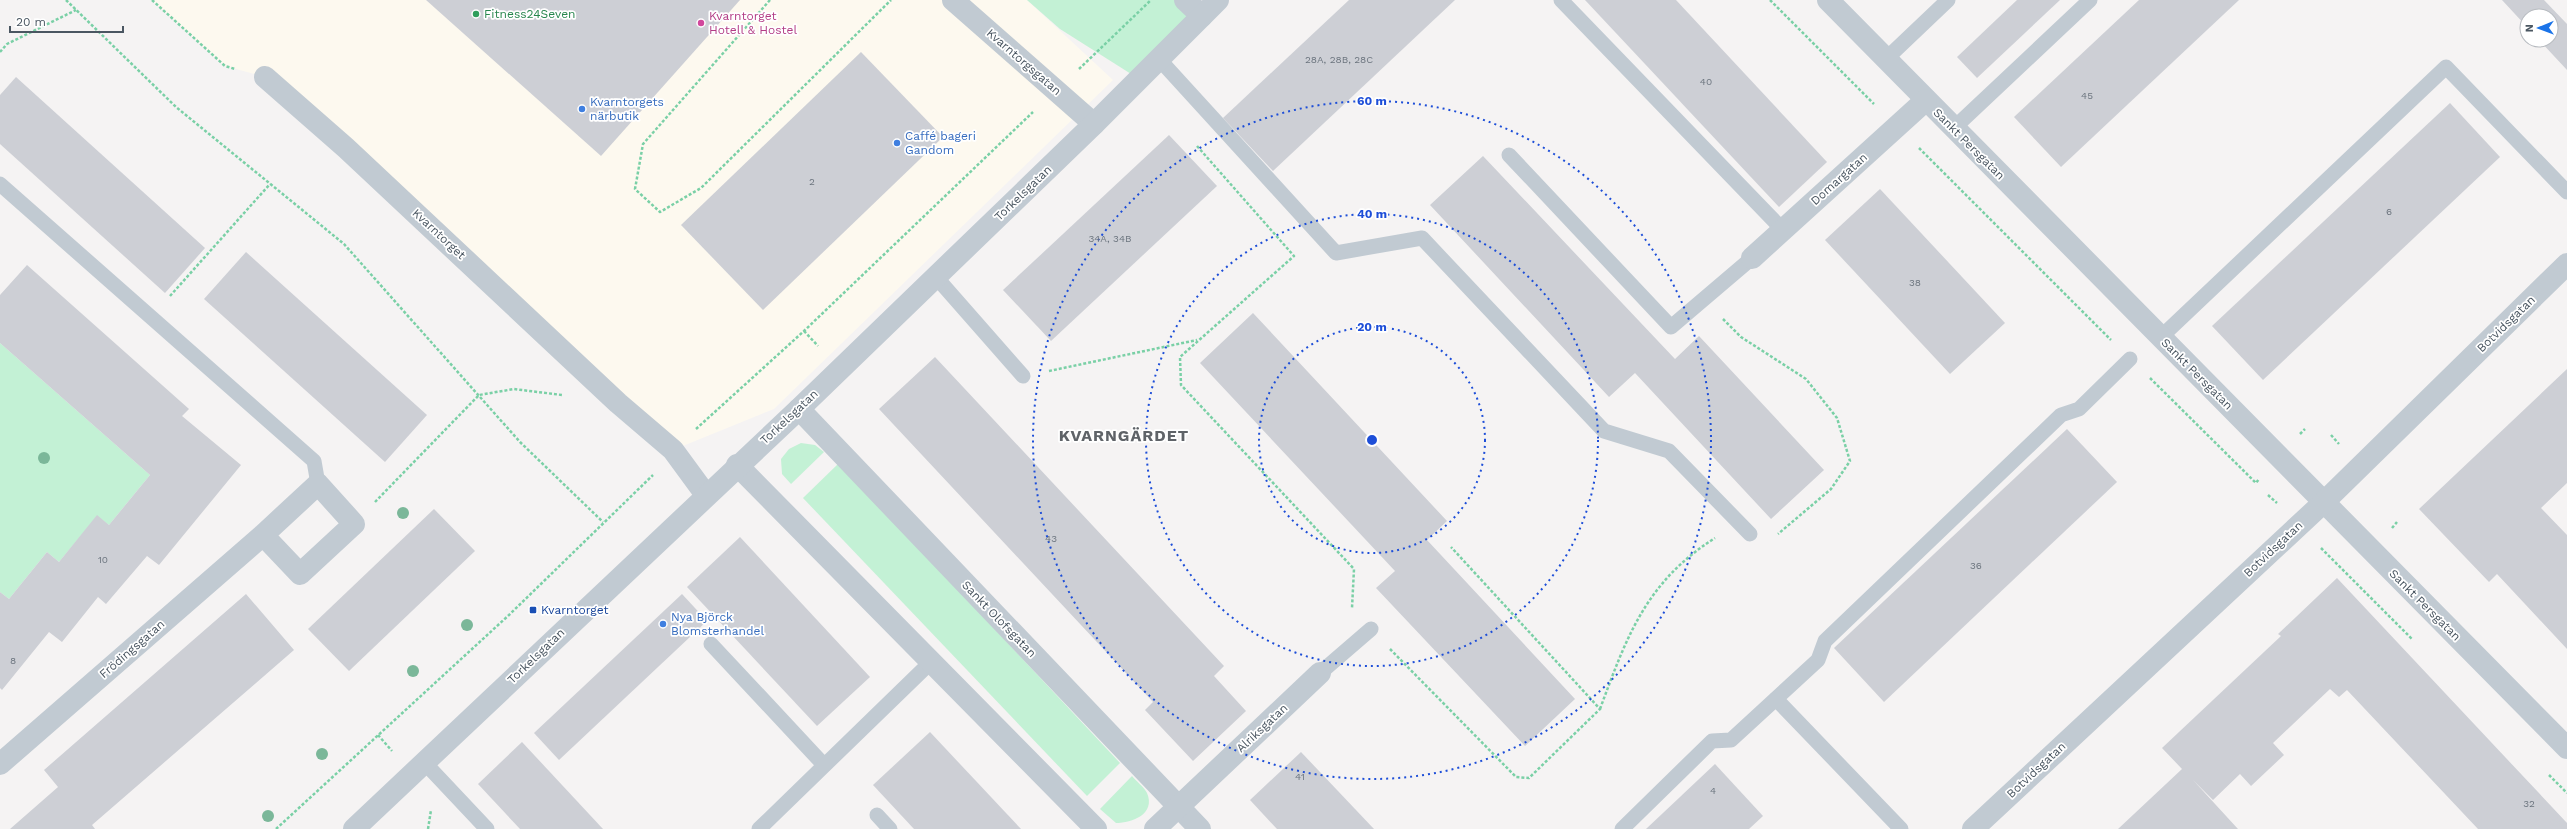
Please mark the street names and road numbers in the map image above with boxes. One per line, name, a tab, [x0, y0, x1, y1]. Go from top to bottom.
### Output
street label: Kvarntorgsgatan	[984, 26, 1064, 98]
street label: Sankt Persgatan	[1930, 105, 2008, 183]
street label: Domargatan	[1808, 150, 1870, 208]
street label: Torkelsgatan	[992, 162, 1054, 224]
street label: Kvarntorget	[410, 206, 468, 262]
street label: Botvidsgatan	[2474, 293, 2538, 355]
street label: Sankt Persgatan	[2158, 335, 2236, 413]
street label: Torkelsgatan	[757, 387, 821, 447]
street label: Botvidsgatan	[2241, 518, 2305, 580]
street label: Sankt Persgatan	[2386, 566, 2464, 644]
street label: Sankt Olofsgatan	[959, 578, 1039, 660]
street label: Frödingsgatan	[97, 617, 167, 681]
street label: Torkelsgatan	[505, 625, 567, 687]
street label: Alriksgatan	[1234, 701, 1290, 755]
street label: Botvidsgatan	[2004, 739, 2068, 801]

